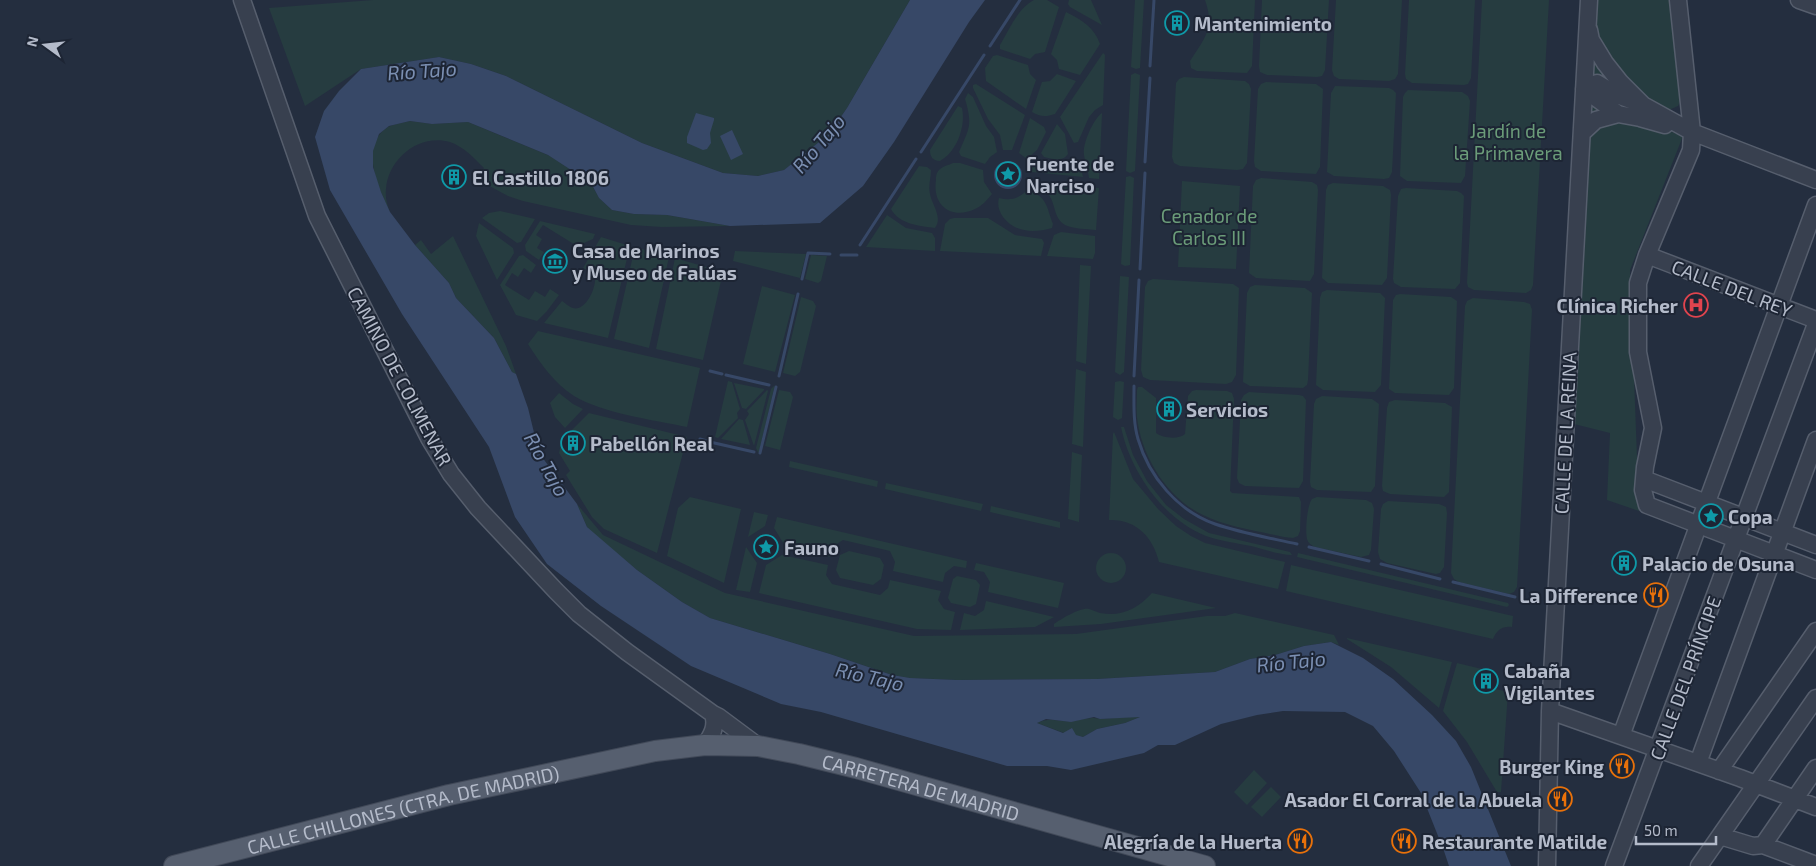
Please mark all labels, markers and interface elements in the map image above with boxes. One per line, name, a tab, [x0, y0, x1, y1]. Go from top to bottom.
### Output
building icon: Mantenimiento	[1164, 10, 1190, 36]
place label: Mantenimiento	[1194, 12, 1332, 35]
north arrow	[20, 20, 70, 70]
text: N	[22, 34, 41, 49]
water label: Río Tajo	[386, 56, 458, 84]
water label: Río Tajo	[786, 109, 850, 177]
park label: Jardín de la Primavera	[1453, 119, 1563, 164]
place label: Fuente de Narciso	[1026, 152, 1115, 197]
place icon: Fuente de Narciso	[995, 161, 1021, 187]
building icon: El Castillo 1806	[441, 164, 467, 190]
place label: El Castillo 1806	[472, 166, 609, 189]
park label: Cenador de Carlos III	[1161, 204, 1257, 249]
place label: Casa de Marinos y Museo de Falúas	[572, 239, 737, 285]
museum icon: Casa de Marinos y Museo de Falúas	[542, 248, 568, 274]
street label: CALLE DEL REY	[1669, 254, 1796, 322]
street label: CAMINO DE COLMENAR	[343, 283, 457, 469]
hospital icon: Clínica Richer	[1683, 292, 1709, 318]
place label: Clínica Richer	[1557, 294, 1678, 317]
street label: CALLE DE LA REINA	[1549, 351, 1581, 515]
building icon: Servicios	[1156, 396, 1182, 422]
place label: Servicios	[1186, 398, 1268, 421]
water label: Río Tajo	[520, 428, 574, 500]
building icon: Pabellón Real	[560, 430, 586, 456]
place label: Pabellón Real	[590, 432, 714, 455]
place icon: Copa	[1698, 503, 1724, 529]
place label: Copa	[1728, 505, 1773, 528]
place icon: Fauno	[753, 534, 779, 560]
place label: Fauno	[784, 536, 839, 559]
building icon: Palacio de Osuna	[1611, 550, 1637, 576]
place label: Palacio de Osuna	[1642, 552, 1795, 575]
restaurant icon: La Difference	[1643, 582, 1669, 608]
place label: La Difference	[1519, 584, 1638, 607]
street label: CALLE DEL PRÍNCIPE	[1645, 593, 1725, 763]
water label: Río Tajo	[1255, 645, 1327, 677]
water label: Río Tajo	[833, 656, 907, 696]
place label: Cabaña Vigilantes	[1504, 659, 1595, 704]
building icon: Cabaña Vigilantes	[1473, 668, 1499, 694]
street label: CARRETERA DE MADRID	[820, 749, 1022, 825]
restaurant icon: Burger King	[1609, 753, 1635, 779]
place label: Burger King	[1499, 755, 1604, 778]
street label: CALLE CHILLONES (CTRA. DE MADRID)	[244, 760, 561, 858]
restaurant icon: Asador El Corral de la Abuela	[1547, 786, 1573, 812]
place label: Asador El Corral de la Abuela	[1284, 788, 1542, 811]
scale bar	[1636, 814, 1716, 846]
text: 50 m	[1644, 821, 1678, 839]
restaurant icon: Alegría de la Huerta	[1287, 828, 1313, 854]
restaurant icon: Restaurante Matilde	[1391, 828, 1417, 854]
place label: Alegría de la Huerta	[1104, 830, 1282, 853]
place label: Restaurante Matilde	[1422, 830, 1608, 853]

